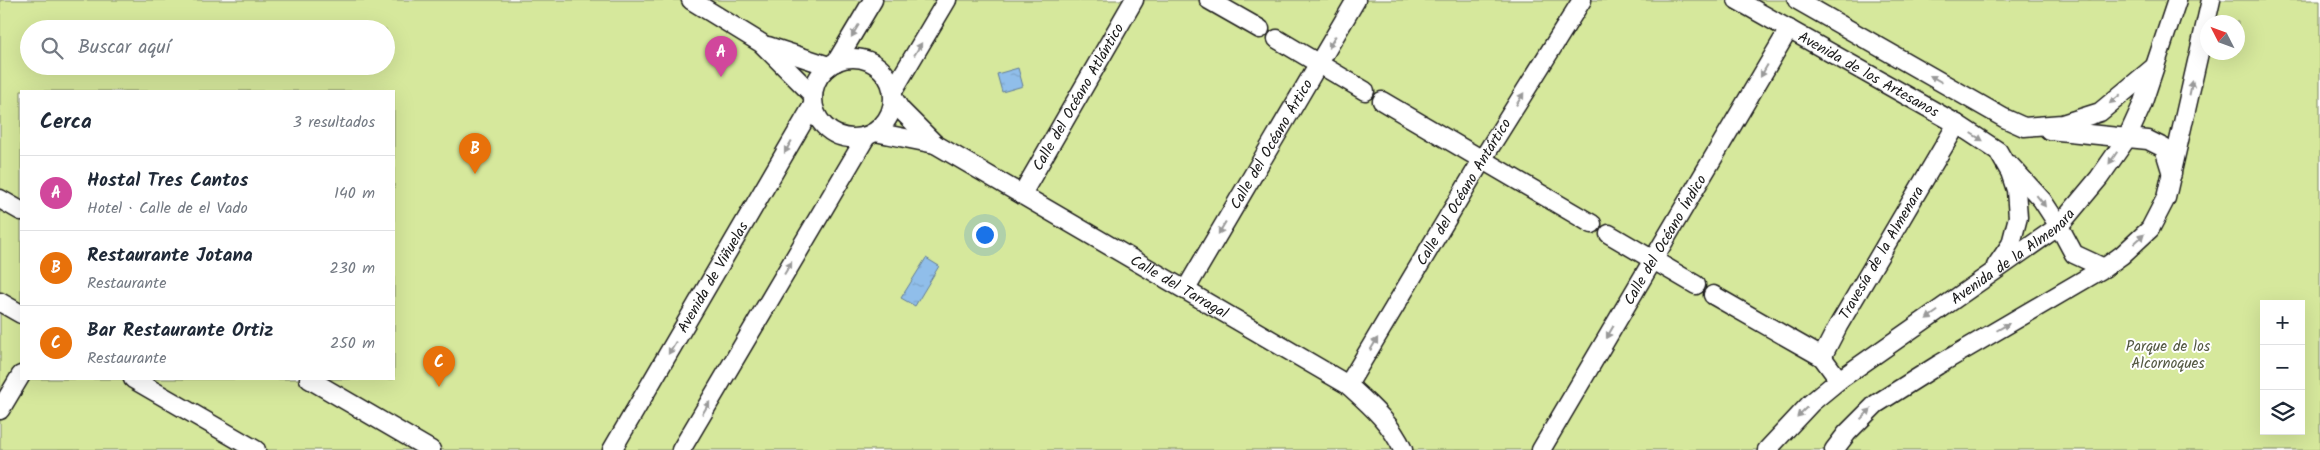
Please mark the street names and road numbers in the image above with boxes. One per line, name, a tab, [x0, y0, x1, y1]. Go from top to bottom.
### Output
street label: Calle del Océano Atlántico	[1027, 19, 1131, 176]
street label: Avenida de los Artesanos	[1793, 26, 1944, 125]
street label: Calle del Océano Ártico	[1224, 75, 1320, 214]
street label: Calle del Océano Antártico	[1411, 114, 1518, 271]
street label: Calle del Océano Índico	[1618, 170, 1714, 310]
street label: Travesía de la Almenara	[1833, 182, 1931, 325]
street label: Avenida de la Almenara	[1946, 204, 2082, 311]
street label: Avenida de Viñuelas	[672, 217, 756, 338]
street label: Calle del Tarragal	[1125, 249, 1233, 326]

